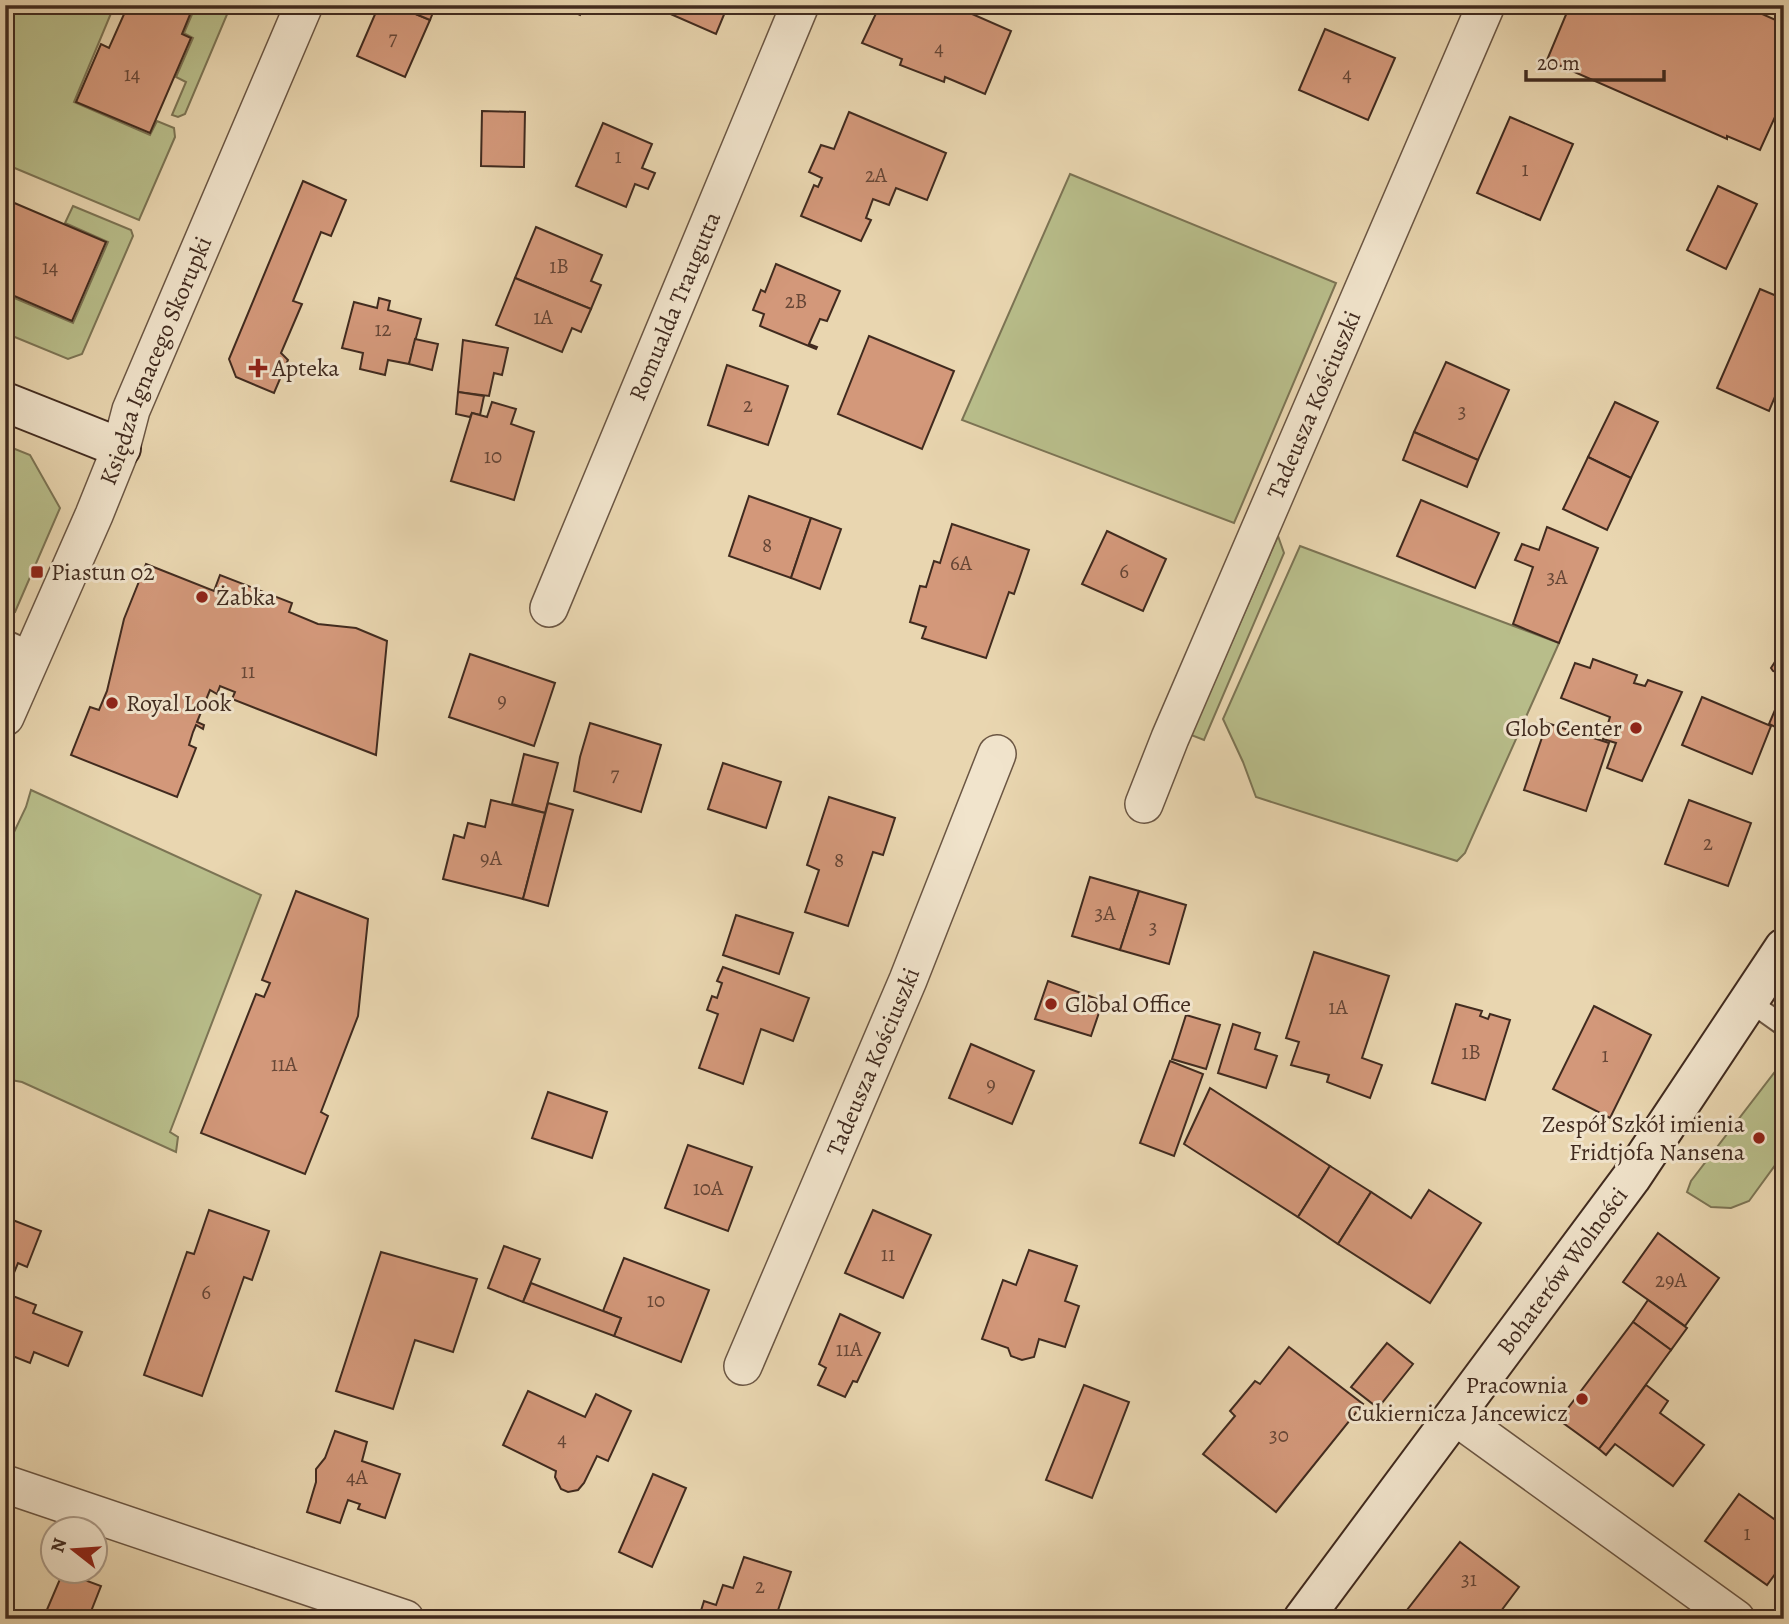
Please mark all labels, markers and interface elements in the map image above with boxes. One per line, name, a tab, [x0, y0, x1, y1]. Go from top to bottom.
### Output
house number: 7	[389, 24, 398, 52]
house number: 4	[934, 34, 944, 62]
scale bar	[1526, 38, 1665, 82]
text: 20 m	[1537, 49, 1580, 77]
house number: 14	[124, 60, 140, 88]
house number: 4	[1342, 60, 1352, 88]
house number: 1	[614, 142, 622, 170]
house number: 1	[1521, 155, 1529, 183]
house number: 2A	[865, 161, 888, 189]
street label: Romualda Traugutta	[621, 206, 729, 406]
street label: Księdza Ignacego Skorupki	[92, 231, 219, 490]
house number: 1B	[549, 252, 569, 280]
house number: 14	[42, 253, 58, 281]
house number: 2B	[785, 287, 807, 315]
house number: 1A	[533, 303, 553, 331]
street label: Tadeusza Kościuszki	[1259, 306, 1368, 504]
house number: 12	[374, 315, 392, 343]
place label: Apteka	[271, 352, 340, 384]
marker: Apteka	[250, 360, 266, 376]
house number: 2	[743, 391, 753, 419]
house number: 3	[1458, 397, 1466, 425]
house number: 10	[484, 442, 502, 470]
house number: 8	[762, 531, 772, 559]
house number: 6A	[950, 549, 973, 577]
place label: Piastun 02	[51, 556, 155, 588]
house number: 6	[1119, 557, 1129, 585]
house number: 3A	[1547, 563, 1568, 591]
marker: Piastun 02	[29, 564, 45, 580]
place label: Żabka	[216, 581, 276, 613]
marker: Żabka	[194, 589, 210, 605]
house number: 11	[241, 657, 255, 685]
house number: 9	[497, 686, 507, 714]
place label: Royal Look	[126, 687, 232, 719]
marker: Royal Look	[104, 695, 120, 711]
place label: Glob Center	[1505, 712, 1622, 744]
marker: Glob Center	[1628, 720, 1644, 736]
house number: 7	[611, 760, 620, 788]
house number: 2	[1703, 829, 1713, 857]
house number: 9A	[480, 844, 503, 872]
house number: 8	[834, 846, 844, 874]
house number: 3A	[1095, 899, 1116, 927]
house number: 3	[1149, 913, 1157, 941]
street label: Tadeusza Kościuszki	[819, 963, 927, 1161]
place label: Global Office	[1065, 988, 1191, 1020]
house number: 1A	[1328, 993, 1348, 1021]
marker: Global Office	[1043, 996, 1059, 1012]
house number: 1B	[1461, 1038, 1481, 1066]
house number: 1	[1601, 1041, 1609, 1069]
house number: 11A	[271, 1050, 298, 1078]
house number: 9	[986, 1070, 996, 1098]
place label: Zespół Szkół imienia Fridtjofa Nansena	[1542, 1108, 1746, 1168]
marker: Zespół Szkół imienia Fridtjofa Nansena	[1751, 1130, 1767, 1146]
house number: 10A	[693, 1174, 724, 1202]
street label: Bohaterów Wolności	[1489, 1181, 1635, 1361]
house number: 11	[881, 1240, 895, 1268]
house number: 29A	[1655, 1266, 1688, 1294]
house number: 6	[201, 1278, 211, 1306]
house number: 10	[647, 1286, 665, 1314]
house number: 11A	[836, 1335, 863, 1363]
place label: Pracownia Cukiernicza Jancewicz	[1347, 1369, 1569, 1429]
marker: Pracownia Cukiernicza Jancewicz	[1574, 1391, 1590, 1407]
house number: 30	[1269, 1421, 1289, 1449]
house number: 4	[557, 1425, 567, 1453]
house number: 4A	[346, 1463, 369, 1491]
north arrow	[38, 1516, 108, 1586]
house number: 1	[1743, 1519, 1751, 1547]
text: N	[44, 1535, 73, 1556]
house number: 31	[1461, 1565, 1477, 1593]
house number: 2	[755, 1572, 765, 1600]

